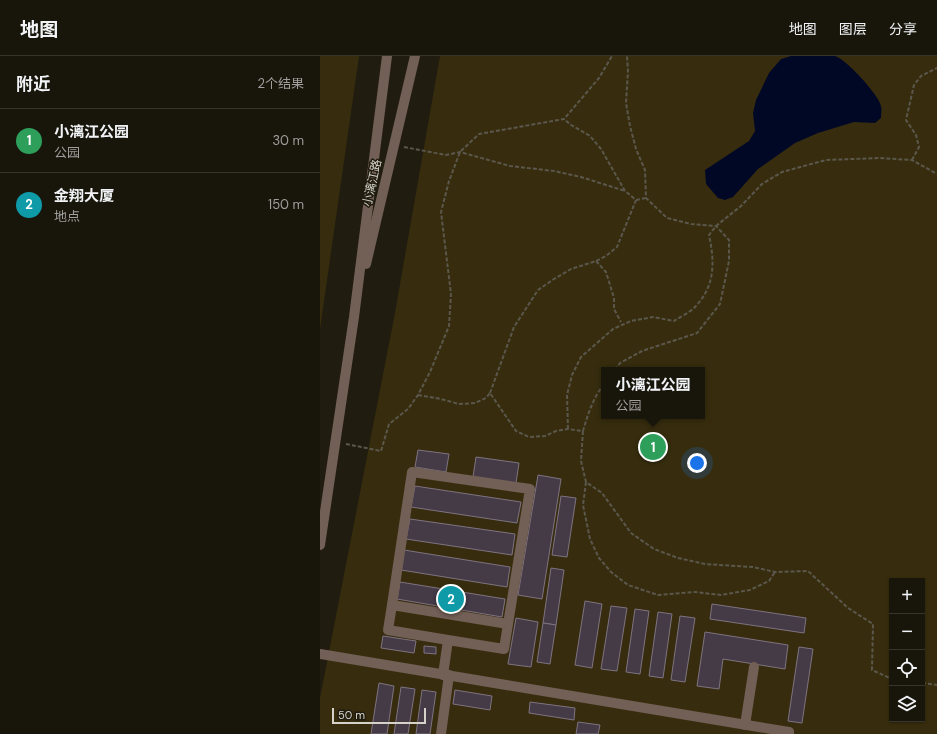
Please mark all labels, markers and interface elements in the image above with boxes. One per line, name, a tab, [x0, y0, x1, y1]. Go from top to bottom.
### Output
text: 地图	[20, 17, 58, 42]
text: 地图	[789, 20, 817, 38]
text: 图层	[839, 20, 867, 38]
text: 分享	[889, 20, 917, 38]
text: 附近	[16, 73, 50, 95]
text: 2个结果	[258, 75, 304, 92]
text: 小漓江公园	[54, 122, 129, 142]
text: 1	[27, 132, 31, 149]
text: 30 m	[272, 132, 304, 149]
text: 公园	[54, 144, 80, 161]
street label: 小漓江路	[359, 158, 385, 208]
text: 金翔大厦	[54, 186, 114, 206]
text: 2	[25, 196, 33, 213]
text: 150 m	[268, 196, 304, 213]
text: 地点	[54, 208, 80, 225]
popup	[601, 367, 705, 419]
text: 小漓江公园	[615, 375, 691, 395]
text: 公园	[615, 397, 642, 414]
pin: 1	[640, 432, 666, 462]
your location	[687, 453, 707, 473]
map controls	[889, 578, 925, 722]
button: +	[889, 578, 925, 614]
pin: 2	[438, 584, 464, 614]
button: −	[889, 614, 925, 650]
button: locate	[889, 650, 925, 686]
button: layers	[889, 686, 925, 722]
scale bar	[332, 706, 426, 725]
text: 50 m	[338, 708, 365, 722]

